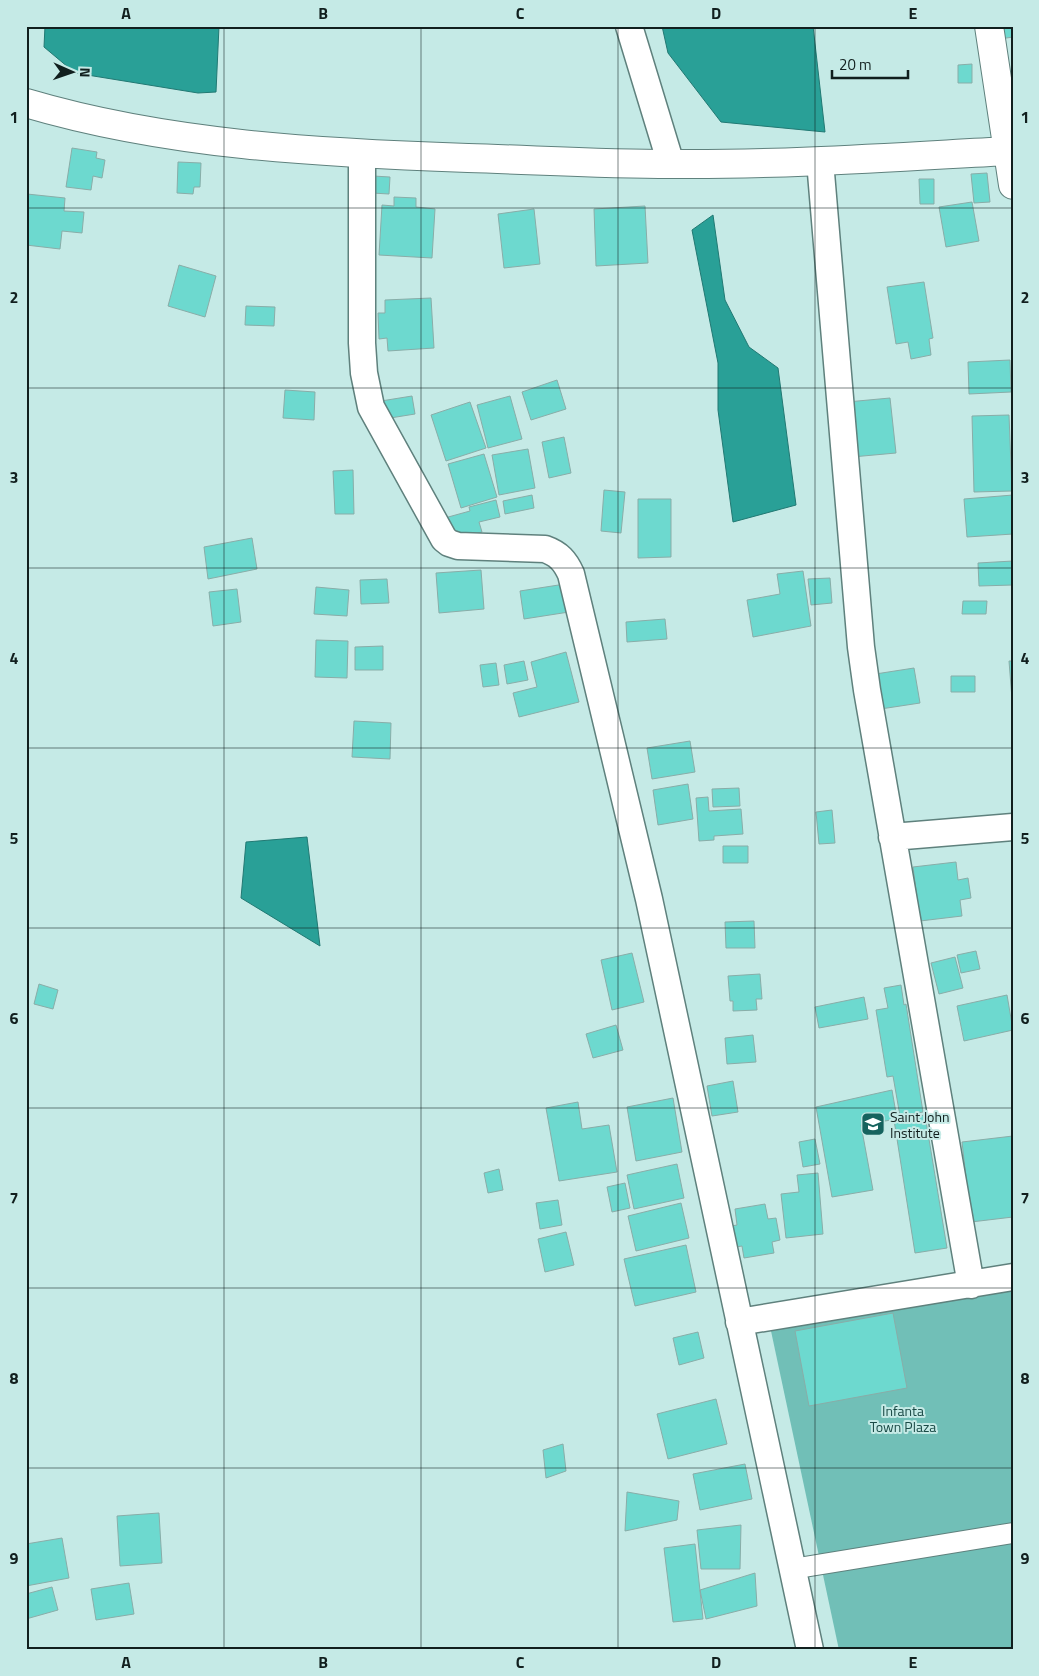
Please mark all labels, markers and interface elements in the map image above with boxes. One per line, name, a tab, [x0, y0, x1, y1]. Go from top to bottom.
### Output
text: A	[121, 1, 131, 25]
text: B	[318, 1, 328, 25]
text: C	[516, 1, 525, 25]
text: D	[711, 1, 721, 25]
text: E	[909, 1, 918, 25]
north arrow	[48, 48, 98, 98]
scale bar	[832, 48, 908, 80]
text: 20 m	[839, 53, 872, 76]
text: N	[75, 67, 96, 78]
text: 1	[10, 105, 18, 129]
text: 1	[1021, 105, 1029, 129]
text: 2	[10, 285, 18, 309]
text: 2	[1021, 285, 1029, 309]
text: 3	[10, 465, 18, 489]
text: 3	[1021, 465, 1029, 489]
text: 4	[10, 646, 19, 670]
text: 4	[1021, 646, 1030, 670]
text: 5	[10, 826, 19, 850]
text: 5	[1021, 826, 1030, 850]
text: 6	[10, 1006, 19, 1030]
text: 6	[1021, 1006, 1030, 1030]
place label: Saint John Institute	[890, 1106, 950, 1143]
school or university icon: Saint John Institute	[860, 1111, 886, 1137]
text: 7	[10, 1186, 18, 1210]
text: 7	[1021, 1186, 1029, 1210]
text: 8	[10, 1366, 19, 1390]
text: 8	[1021, 1366, 1030, 1390]
park label: Infanta Town Plaza	[870, 1400, 936, 1437]
text: 9	[10, 1546, 19, 1570]
text: 9	[1021, 1546, 1030, 1570]
text: A	[121, 1650, 131, 1674]
text: B	[318, 1650, 328, 1674]
text: C	[516, 1650, 525, 1674]
text: D	[711, 1650, 721, 1674]
text: E	[909, 1650, 918, 1674]

